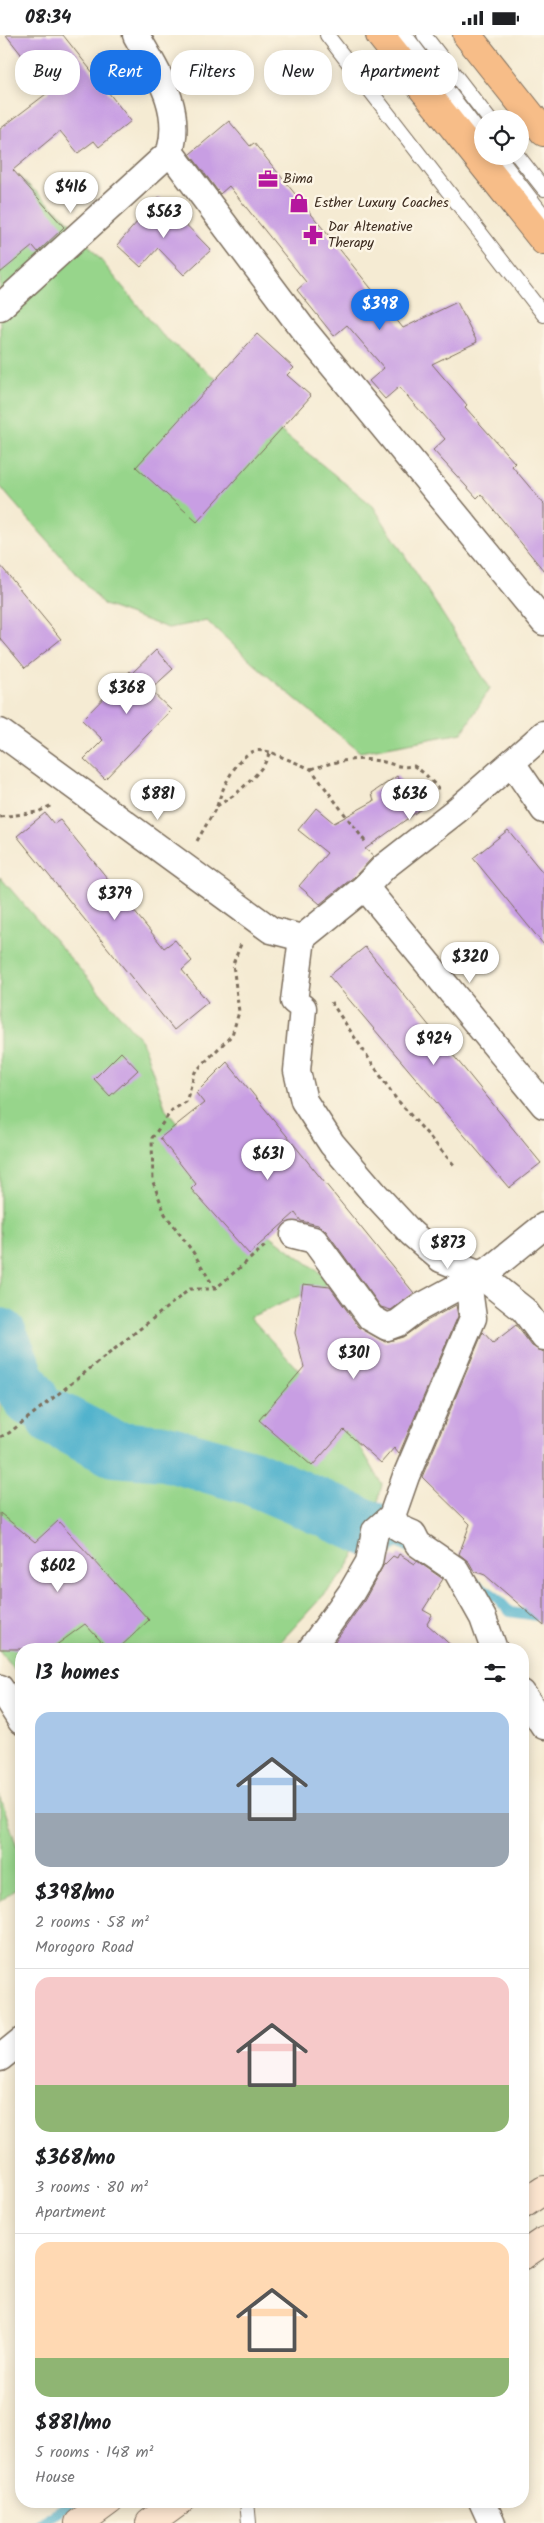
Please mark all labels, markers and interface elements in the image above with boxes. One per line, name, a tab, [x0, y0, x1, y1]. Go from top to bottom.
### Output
text: 08:34	[25, 3, 71, 33]
chip: Buy	[15, 50, 80, 95]
chip: Rent	[90, 50, 161, 95]
chip: Filters	[171, 50, 254, 95]
chip: New	[264, 50, 332, 95]
chip: Apartment	[342, 50, 458, 95]
map controls	[474, 110, 529, 165]
button: locate	[474, 110, 529, 165]
office icon: Bima	[257, 168, 279, 190]
place label: Bima	[283, 168, 313, 190]
pin: $416	[41, 171, 101, 214]
text: $416	[55, 175, 87, 200]
shop icon: Esther Luxury Coaches	[288, 192, 310, 214]
place label: Esther Luxury Coaches	[314, 192, 449, 214]
pin: $563	[134, 197, 194, 239]
text: $563	[147, 200, 182, 225]
place label: Dar Altenative Therapy	[328, 216, 413, 254]
pharmacy icon: Dar Altenative Therapy	[302, 224, 324, 246]
pin: $398	[350, 289, 410, 331]
text: $398	[362, 292, 398, 317]
pin: $368	[97, 673, 157, 715]
text: $368	[109, 676, 145, 701]
pin: $881	[128, 779, 188, 821]
pin: $636	[380, 779, 440, 821]
text: $881	[141, 782, 175, 807]
text: $636	[392, 782, 428, 807]
pin: $379	[85, 879, 145, 921]
text: $379	[98, 882, 132, 907]
pin: $320	[440, 941, 500, 984]
text: $320	[452, 945, 488, 970]
pin: $924	[404, 1023, 464, 1066]
text: $924	[416, 1027, 452, 1052]
pin: $631	[238, 1139, 298, 1181]
text: $631	[252, 1142, 284, 1167]
pin: $873	[418, 1227, 478, 1270]
text: $873	[430, 1231, 466, 1256]
pin: $301	[324, 1337, 384, 1380]
text: $301	[338, 1341, 370, 1366]
pin: $602	[28, 1551, 88, 1593]
text: $602	[40, 1554, 76, 1579]
text: 13 homes	[35, 1657, 120, 1690]
icon: filters	[481, 1659, 509, 1687]
icon: home	[227, 1744, 317, 1834]
text: $398/mo	[35, 1877, 115, 1910]
text: 2 rooms · 58 m²	[35, 1910, 149, 1935]
text: Morogoro Road	[35, 1935, 133, 1960]
icon: home	[227, 2010, 317, 2100]
text: $368/mo	[35, 2142, 115, 2175]
text: 3 rooms · 80 m²	[35, 2175, 148, 2200]
text: Apartment	[35, 2200, 106, 2225]
icon: home	[227, 2275, 317, 2365]
text: $881/mo	[35, 2407, 111, 2440]
text: 5 rooms · 148 m²	[35, 2440, 154, 2465]
text: House	[35, 2465, 75, 2490]

